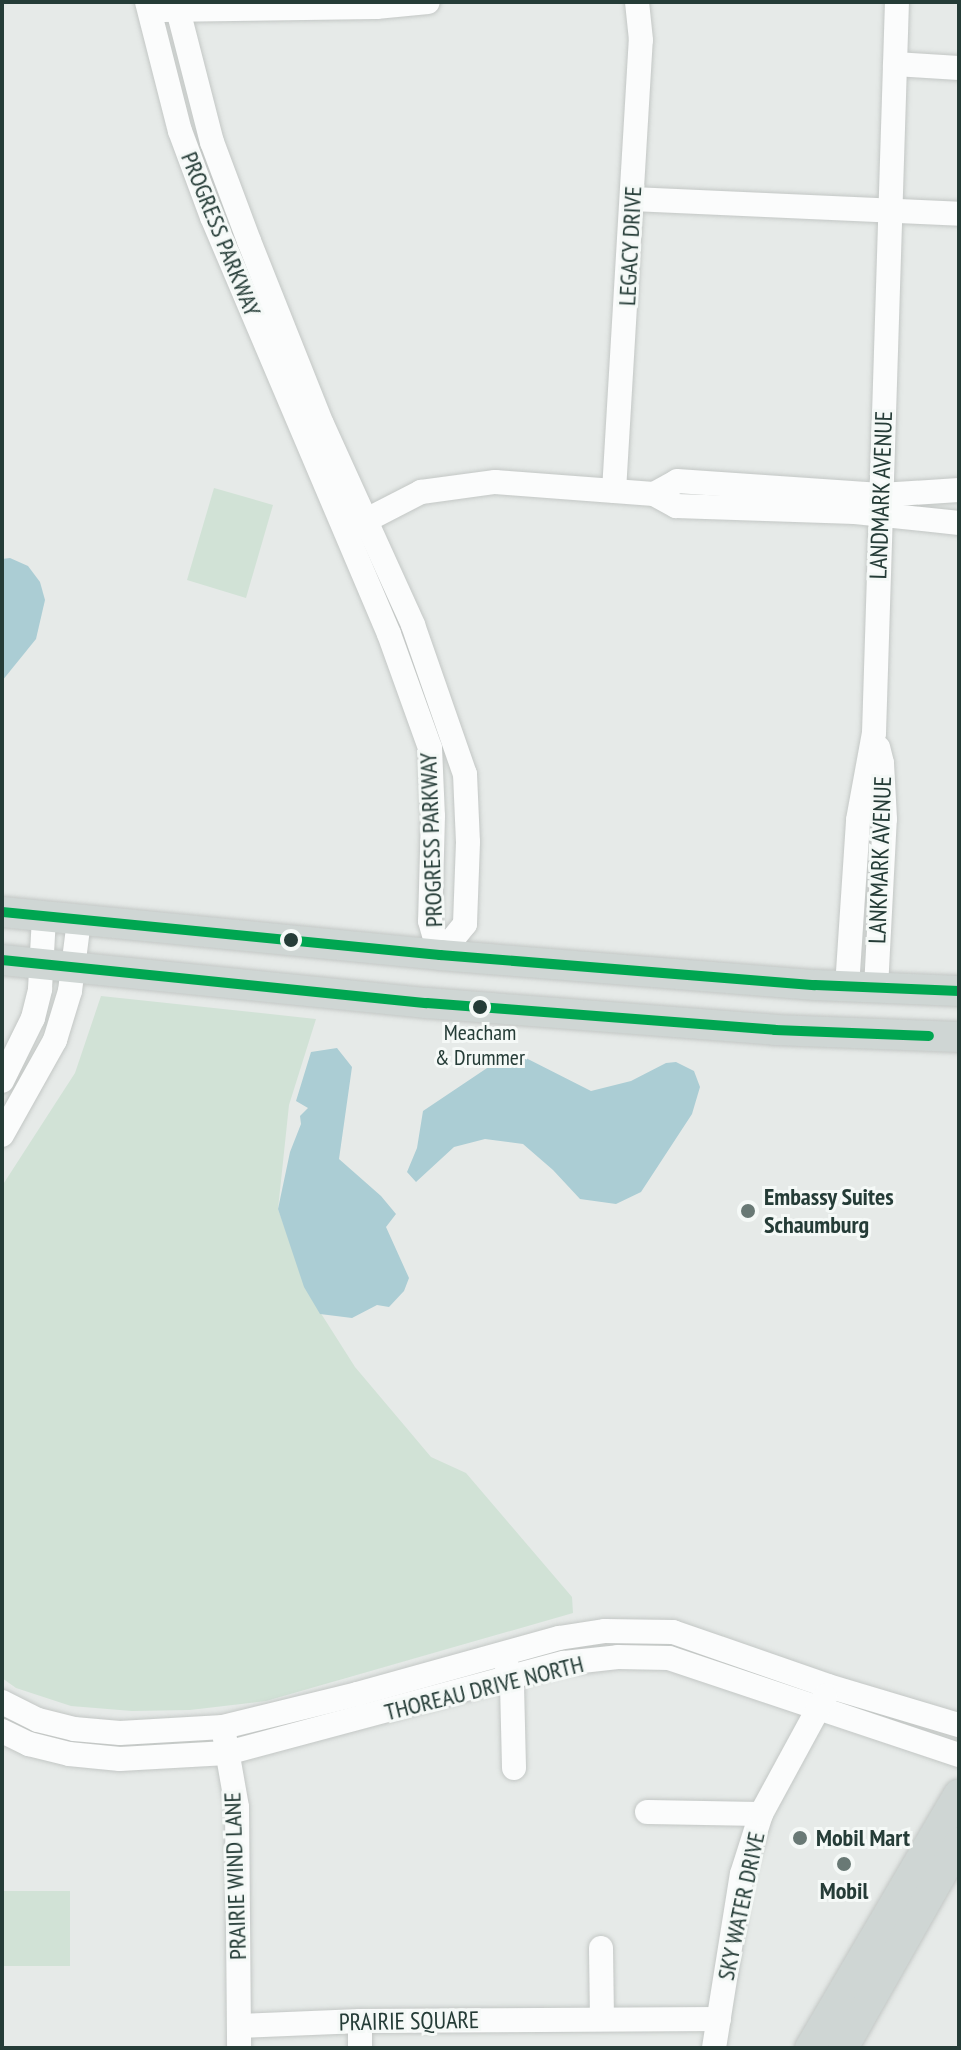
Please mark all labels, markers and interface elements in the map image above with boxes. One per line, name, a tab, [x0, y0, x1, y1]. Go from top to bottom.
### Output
street label: PROGRESS PARKWAY	[175, 148, 267, 320]
street label: LEGACY DRIVE	[612, 185, 648, 307]
street label: LANDMARK AVENUE	[864, 410, 898, 580]
street label: PROGRESS PARKWAY	[414, 752, 448, 928]
street label: LANKMARK AVENUE	[863, 775, 897, 945]
unlabelled marker	[283, 932, 299, 948]
marker: Meacham & Drummer	[472, 999, 488, 1015]
place label: Meacham & Drummer	[435, 1019, 525, 1070]
place label: Embassy Suites Schaumburg	[764, 1183, 894, 1239]
marker: Embassy Suites Schaumburg	[739, 1202, 757, 1220]
street label: THOREAU DRIVE NORTH	[382, 1649, 586, 1727]
street label: PRAIRIE WIND LANE	[218, 1791, 252, 1961]
place label: Mobil Mart	[816, 1824, 910, 1852]
street label: SKY WATER DRIVE	[711, 1829, 771, 1983]
marker: Mobil Mart	[791, 1829, 809, 1847]
marker: Mobil	[835, 1855, 853, 1873]
place label: Mobil	[820, 1877, 868, 1905]
street label: PRAIRIE SQUARE	[339, 2005, 479, 2037]

